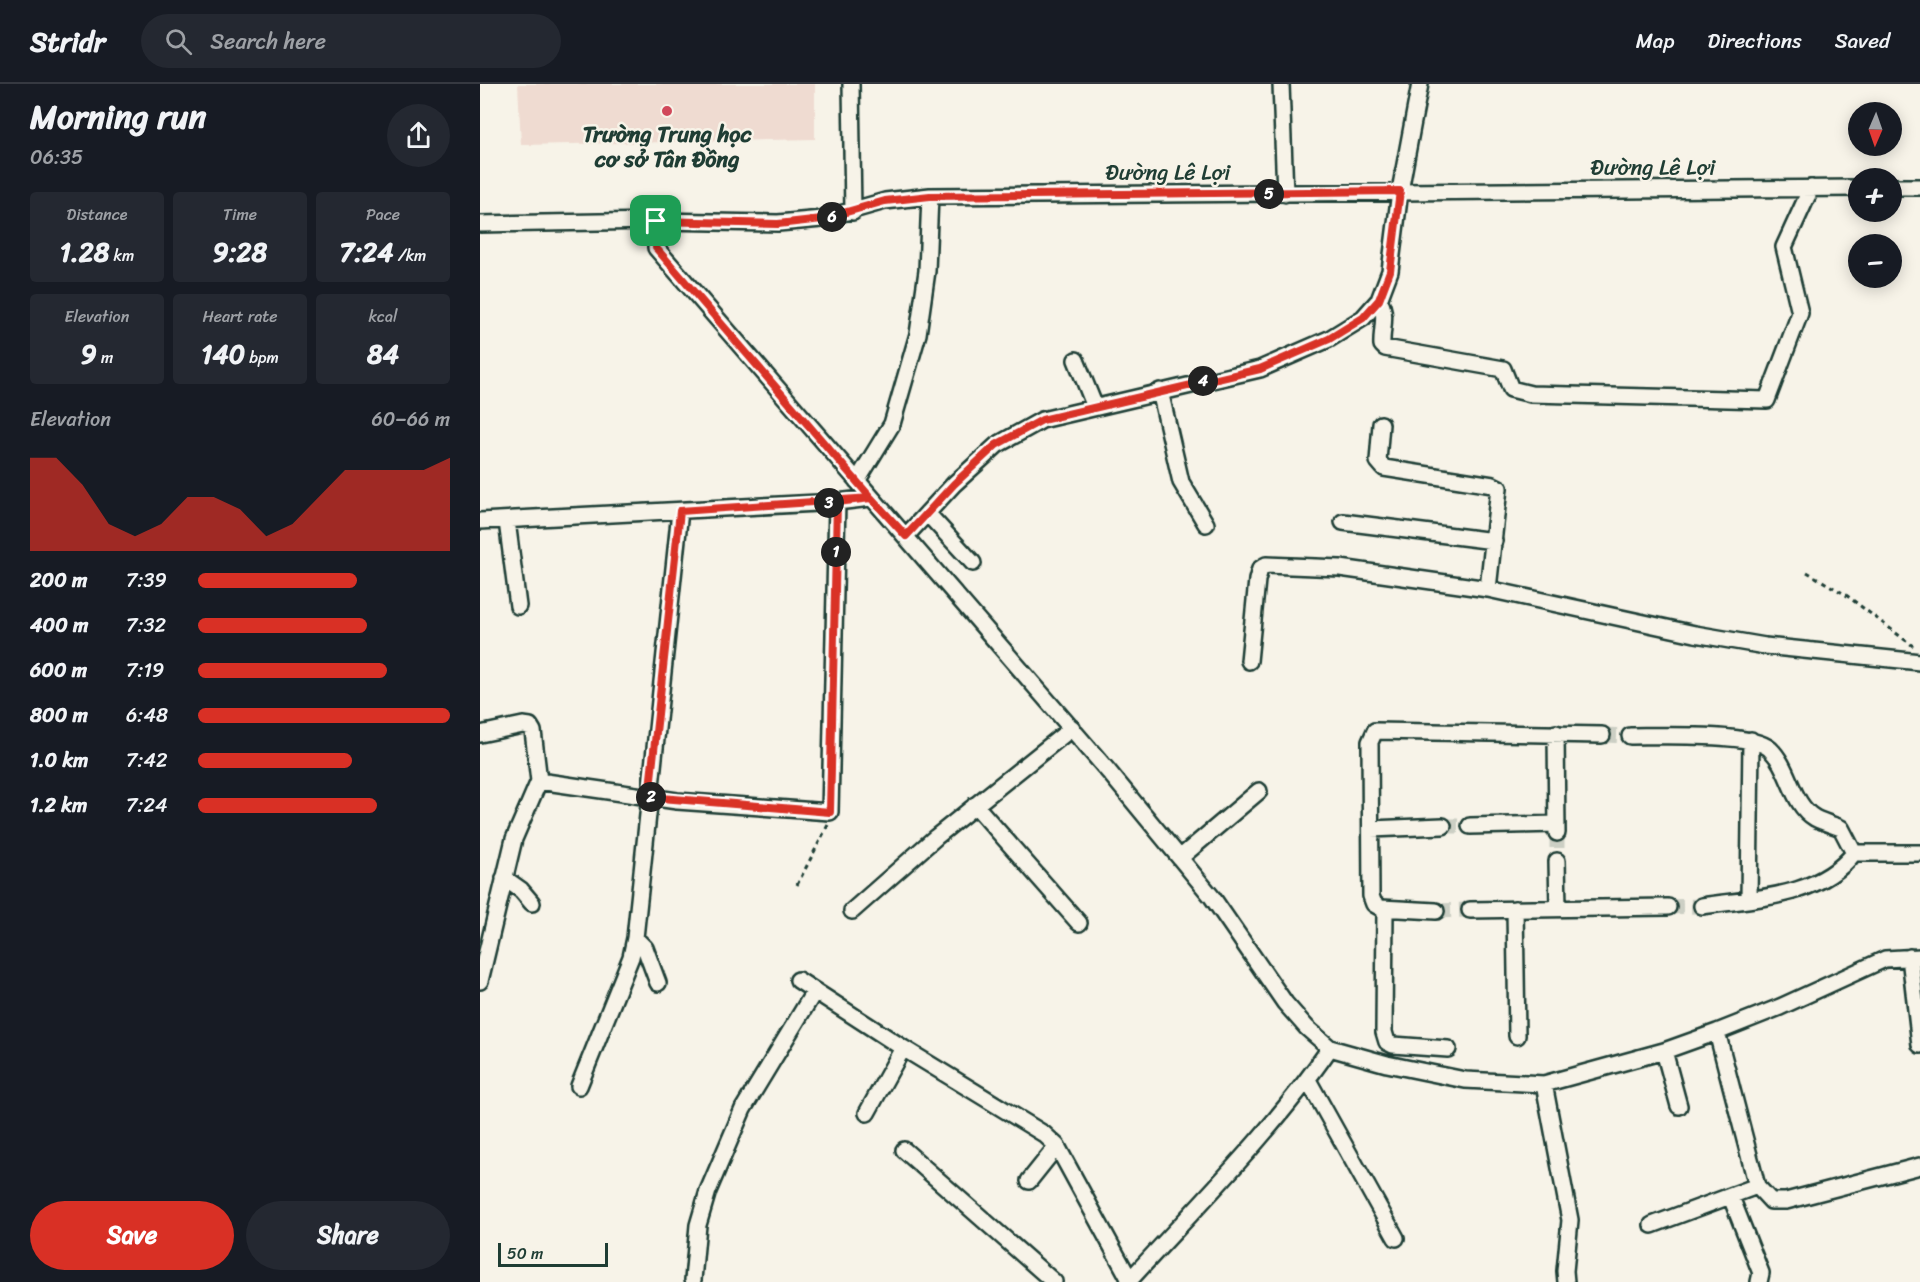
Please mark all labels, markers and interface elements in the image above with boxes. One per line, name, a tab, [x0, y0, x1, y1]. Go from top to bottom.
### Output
search box	[141, 14, 561, 68]
text: Stridr	[30, 17, 105, 66]
text: Search here	[210, 22, 326, 61]
text: Map	[1636, 22, 1674, 60]
text: Directions	[1707, 22, 1802, 60]
text: Saved	[1835, 22, 1890, 60]
icon: search	[162, 25, 195, 58]
text: Morning run	[30, 88, 206, 146]
north arrow	[1848, 102, 1902, 156]
map controls	[1848, 102, 1902, 288]
button: share	[387, 104, 450, 167]
marker: Trường Trung học cơ sở Tân Đồng	[660, 104, 674, 118]
place label: Trường Trung học cơ sở Tân Đồng	[583, 115, 752, 179]
text: 06:35	[30, 140, 83, 175]
street label: Đường Lê Lợi	[1591, 148, 1716, 187]
street label: Đường Lê Lợi	[1106, 153, 1231, 192]
button: +	[1848, 168, 1902, 222]
pin: 5	[1254, 179, 1284, 209]
text: 5	[1264, 179, 1274, 208]
pin	[630, 195, 681, 246]
text: Distance	[67, 200, 127, 229]
text: Time	[223, 200, 257, 229]
text: Pace	[366, 200, 400, 229]
pin: 6	[817, 202, 847, 232]
text: 6	[827, 202, 837, 231]
icon: arrive	[639, 204, 672, 237]
text: 1.28	[60, 229, 109, 275]
text: 9:28	[213, 229, 267, 275]
text: 7:24	[340, 229, 394, 275]
button: −	[1848, 234, 1902, 288]
text: km	[109, 241, 134, 270]
text: /km	[394, 241, 426, 270]
text: Elevation	[65, 302, 129, 331]
text: Heart rate	[202, 302, 278, 331]
text: kcal	[368, 302, 398, 331]
text: 9	[81, 331, 97, 377]
text: 140	[201, 331, 245, 377]
text: 84	[367, 331, 399, 377]
text: m	[97, 343, 113, 372]
text: bpm	[245, 343, 279, 372]
pin: 4	[1188, 366, 1218, 396]
text: 4	[1198, 366, 1208, 395]
text: Elevation	[30, 402, 111, 437]
text: 60–66 m	[371, 402, 450, 437]
pin: 3	[814, 488, 844, 518]
text: 3	[825, 488, 833, 517]
pin: 1	[821, 537, 851, 567]
text: 1	[833, 537, 839, 566]
text: 200 m	[30, 563, 87, 598]
text: 7:39	[126, 563, 167, 598]
text: 400 m	[30, 608, 88, 643]
text: 7:32	[126, 608, 166, 643]
text: 600 m	[30, 653, 87, 688]
text: 7:19	[126, 653, 164, 688]
text: 800 m	[30, 698, 88, 733]
text: 6:48	[126, 698, 168, 733]
text: 1.0 km	[30, 743, 88, 778]
text: 7:42	[126, 743, 168, 778]
pin: 2	[636, 782, 666, 812]
text: 2	[646, 782, 656, 811]
text: 1.2 km	[30, 788, 87, 823]
text: 7:24	[126, 788, 168, 823]
button: Save	[30, 1201, 234, 1270]
button: Share	[246, 1201, 450, 1270]
text: 50 m	[507, 1239, 543, 1268]
scale bar	[498, 1240, 608, 1268]

